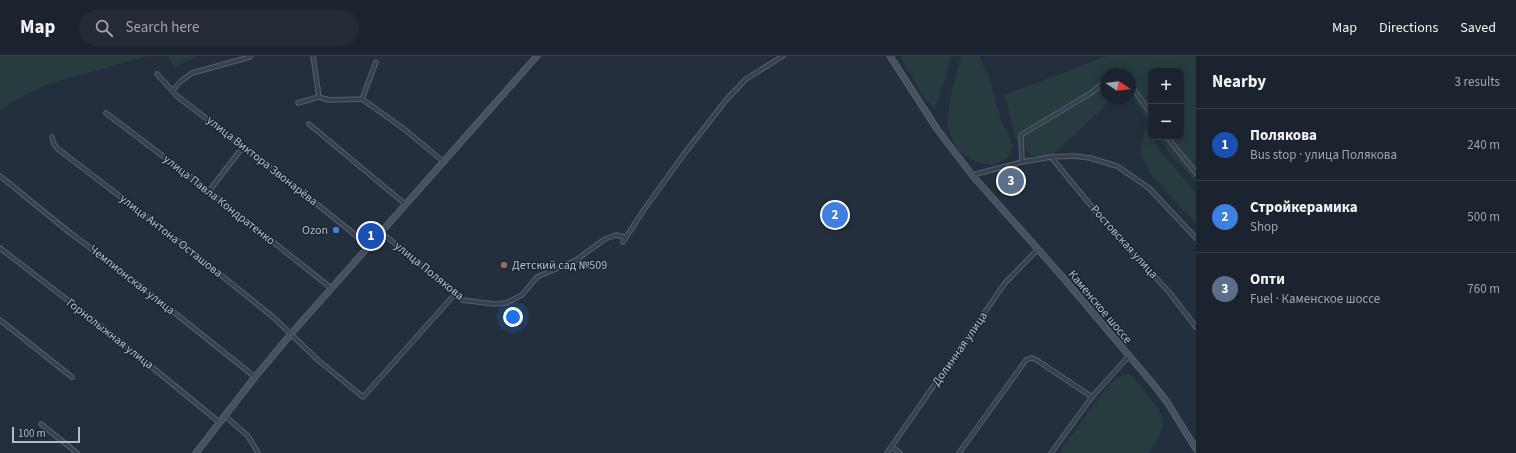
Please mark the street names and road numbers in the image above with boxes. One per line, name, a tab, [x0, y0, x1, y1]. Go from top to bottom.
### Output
street label: улица Виктора Звонарёва	[203, 112, 321, 210]
street label: улица Павла Кондратенко	[159, 151, 279, 249]
street label: улица Антона Осташова	[116, 190, 226, 282]
street label: Ростовская улица	[1086, 201, 1162, 283]
street label: улица Полякова	[391, 238, 467, 304]
street label: Чемпионская улица	[85, 241, 179, 319]
street label: Каменское шоссе	[1064, 267, 1136, 347]
street label: Горнолыжная улица	[63, 294, 157, 374]
street label: Долинная улица	[928, 308, 992, 390]

